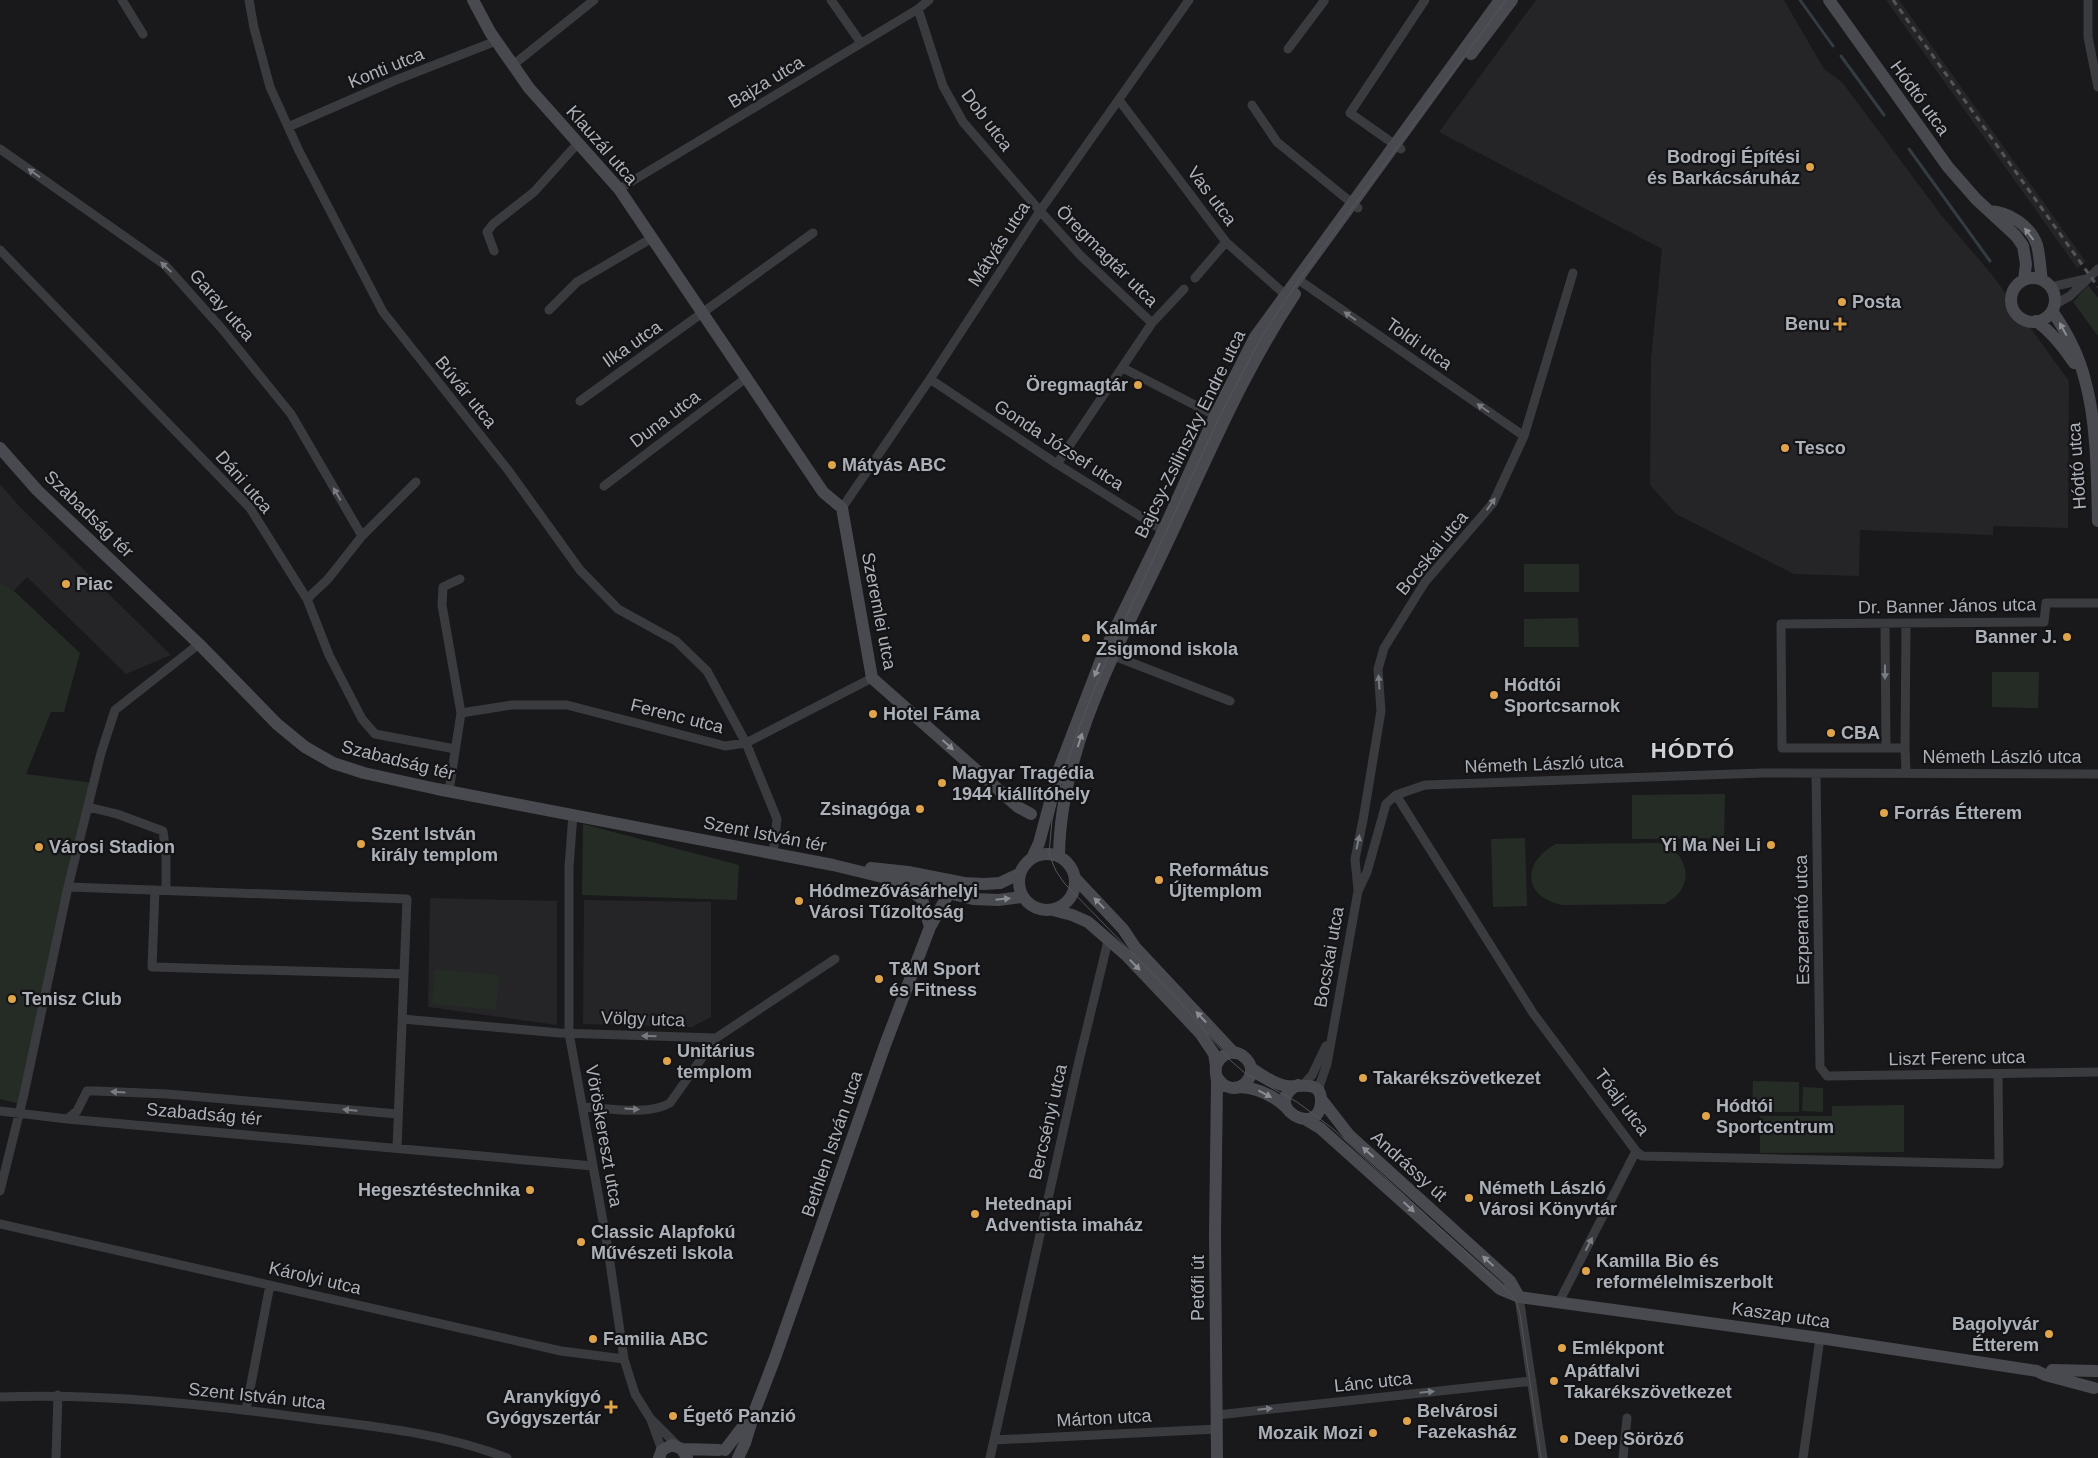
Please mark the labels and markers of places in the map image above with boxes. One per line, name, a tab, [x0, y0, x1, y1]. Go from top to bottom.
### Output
place label: Bodrogi Építési és Barkácsáruház	[1647, 146, 1800, 188]
marker: Bodrogi Építési és Barkácsáruház	[1804, 161, 1816, 173]
place label: Posta	[1852, 292, 1902, 312]
marker: Posta	[1836, 296, 1848, 308]
place label: Benu	[1785, 314, 1830, 334]
marker: Benu	[1834, 318, 1846, 330]
place label: Öregmagtár	[1026, 375, 1128, 395]
marker: Öregmagtár	[1132, 379, 1144, 391]
place label: Tesco	[1795, 438, 1846, 458]
marker: Tesco	[1779, 442, 1791, 454]
place label: Mátyás ABC	[842, 455, 946, 475]
marker: Mátyás ABC	[826, 459, 838, 471]
place label: Piac	[76, 574, 113, 594]
marker: Piac	[60, 578, 72, 590]
place label: Kalmár Zsigmond iskola	[1096, 618, 1239, 659]
place label: Banner J.	[1975, 627, 2057, 647]
marker: Banner J.	[2061, 631, 2073, 643]
marker: Kalmár Zsigmond iskola	[1080, 632, 1092, 644]
place label: Hódtói Sportcsarnok	[1504, 675, 1621, 716]
marker: Hódtói Sportcsarnok	[1488, 689, 1500, 701]
place label: Hotel Fáma	[883, 704, 981, 724]
marker: Hotel Fáma	[867, 708, 879, 720]
place label: CBA	[1841, 723, 1880, 743]
marker: CBA	[1825, 727, 1837, 739]
place label: Magyar Tragédia 1944 kiállítóhely	[952, 763, 1095, 804]
marker: Magyar Tragédia 1944 kiállítóhely	[936, 777, 948, 789]
place label: Zsinagóga	[820, 799, 911, 819]
place label: Forrás Étterem	[1894, 802, 2022, 823]
marker: Zsinagóga	[914, 803, 926, 815]
marker: Forrás Étterem	[1878, 807, 1890, 819]
place label: Szent István király templom	[371, 824, 498, 865]
place label: Yi Ma Nei Li	[1661, 835, 1761, 855]
place label: Városi Stadion	[49, 837, 175, 857]
marker: Szent István király templom	[355, 838, 367, 850]
marker: Yi Ma Nei Li	[1765, 839, 1777, 851]
marker: Városi Stadion	[33, 841, 45, 853]
place label: Református Újtemplom	[1169, 860, 1269, 901]
marker: Református Újtemplom	[1153, 874, 1165, 886]
place label: Hódmezővásárhelyi Városi Tűzoltóság	[809, 881, 978, 922]
marker: Hódmezővásárhelyi Városi Tűzoltóság	[793, 895, 805, 907]
place label: T&M Sport és Fitness	[889, 959, 980, 1000]
marker: T&M Sport és Fitness	[873, 973, 885, 985]
place label: Tenisz Club	[22, 989, 122, 1009]
marker: Tenisz Club	[6, 993, 18, 1005]
place label: Unitárius templom	[677, 1041, 755, 1082]
marker: Unitárius templom	[661, 1055, 673, 1067]
place label: Takarékszövetkezet	[1373, 1068, 1541, 1088]
marker: Takarékszövetkezet	[1357, 1072, 1369, 1084]
place label: Hódtói Sportcentrum	[1716, 1096, 1834, 1137]
marker: Hódtói Sportcentrum	[1700, 1110, 1712, 1122]
place label: Németh László Városi Könyvtár	[1479, 1178, 1617, 1219]
place label: Hegesztéstechnika	[358, 1180, 521, 1200]
marker: Hegesztéstechnika	[524, 1184, 536, 1196]
marker: Németh László Városi Könyvtár	[1463, 1192, 1475, 1204]
place label: Hetednapi Adventista imaház	[985, 1194, 1143, 1235]
marker: Hetednapi Adventista imaház	[969, 1208, 981, 1220]
place label: Classic Alapfokú Művészeti Iskola	[591, 1222, 735, 1263]
marker: Classic Alapfokú Művészeti Iskola	[575, 1236, 587, 1248]
place label: Kamilla Bio és reformélelmiszerbolt	[1596, 1251, 1773, 1292]
marker: Kamilla Bio és reformélelmiszerbolt	[1580, 1265, 1592, 1277]
place label: Bagolyvár Étterem	[1952, 1314, 2039, 1355]
marker: Bagolyvár Étterem	[2043, 1328, 2055, 1340]
place label: Familia ABC	[603, 1329, 708, 1349]
marker: Familia ABC	[587, 1333, 599, 1345]
place label: Emlékpont	[1572, 1338, 1664, 1358]
marker: Emlékpont	[1556, 1342, 1568, 1354]
place label: Apátfalvi Takarékszövetkezet	[1564, 1361, 1732, 1402]
marker: Apátfalvi Takarékszövetkezet	[1548, 1375, 1560, 1387]
place label: Aranykígyó Gyógyszertár	[486, 1387, 601, 1428]
marker: Aranykígyó Gyógyszertár	[605, 1401, 617, 1413]
place label: Belvárosi Fazekasház	[1417, 1401, 1517, 1442]
place label: Égető Panzió	[683, 1405, 796, 1426]
marker: Égető Panzió	[667, 1410, 679, 1422]
marker: Belvárosi Fazekasház	[1401, 1415, 1413, 1427]
place label: Mozaik Mozi	[1258, 1423, 1363, 1443]
marker: Mozaik Mozi	[1367, 1427, 1379, 1439]
place label: Deep Söröző	[1574, 1429, 1684, 1449]
marker: Deep Söröző	[1558, 1433, 1570, 1445]

